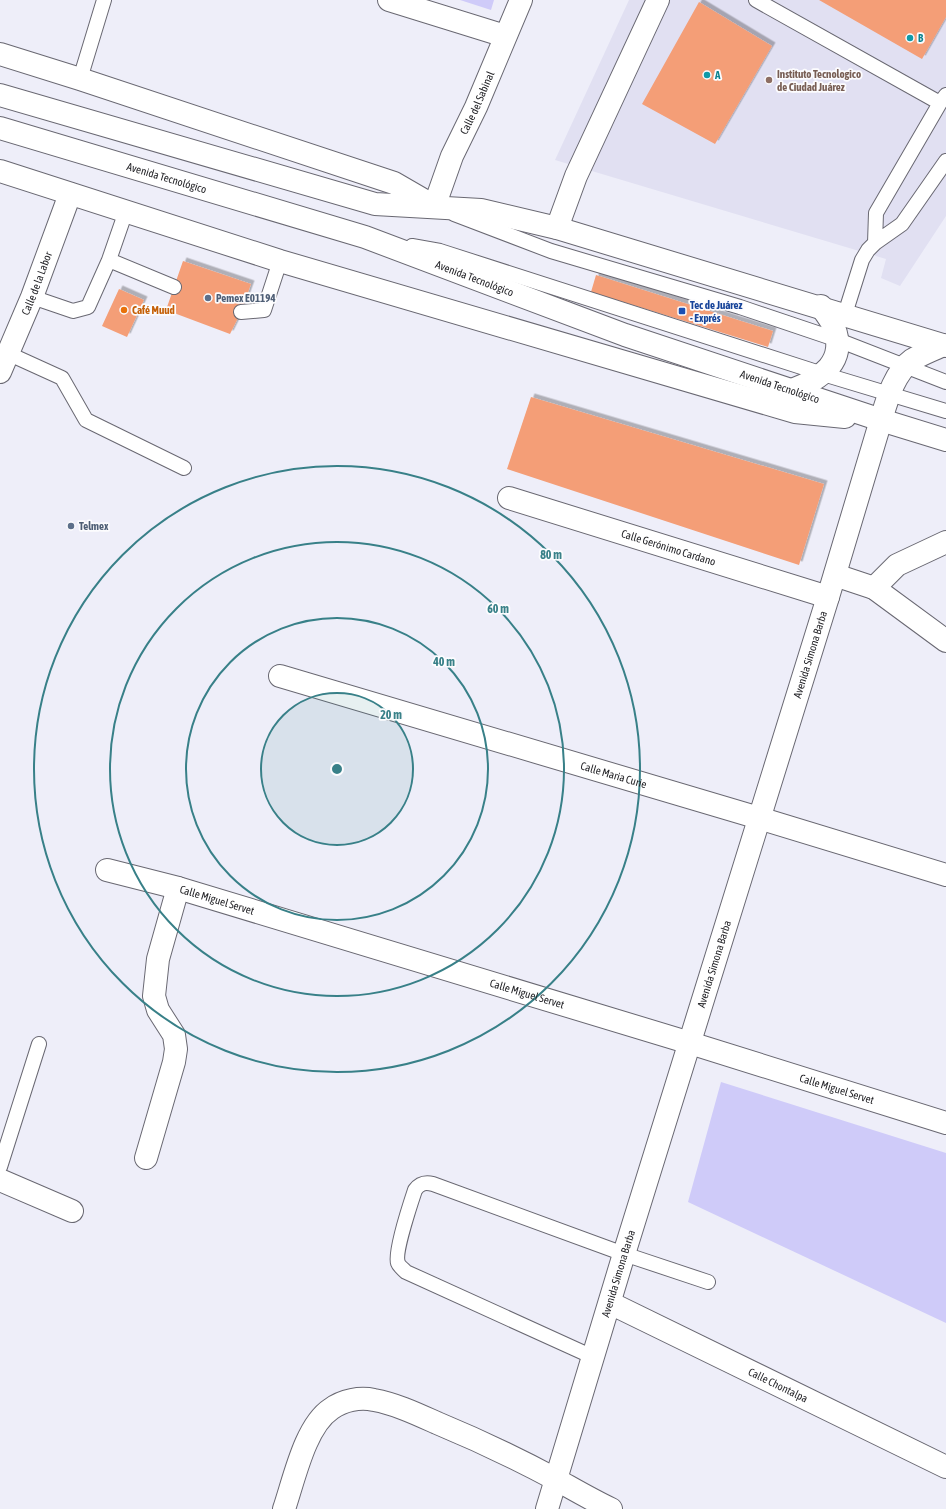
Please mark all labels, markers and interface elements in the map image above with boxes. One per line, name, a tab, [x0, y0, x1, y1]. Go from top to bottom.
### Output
place label: B	[918, 32, 924, 44]
marker: B	[905, 33, 915, 43]
place label: Instituto Tecnologico de Ciudad Juárez	[777, 68, 861, 93]
street label: Calle del Sabinal	[458, 69, 496, 136]
place label: A	[714, 69, 721, 81]
marker: A	[702, 70, 712, 80]
marker: Instituto Tecnologico de Ciudad Juárez	[764, 75, 774, 85]
street label: Avenida Tecnológico	[125, 160, 208, 195]
street label: Calle de la Labor	[19, 249, 54, 317]
street label: Avenida Tecnológico	[434, 258, 515, 299]
place label: Pemex E01194	[216, 292, 276, 304]
marker: Pemex E01194	[203, 293, 213, 303]
place label: Tec de Juárez - Exprés	[690, 299, 743, 324]
place label: Café Muud	[132, 304, 175, 316]
marker: Café Muud	[119, 305, 129, 315]
marker: Tec de Juárez - Exprés	[677, 306, 687, 316]
street label: Avenida Tecnológico	[739, 368, 821, 405]
place label: Telmex	[79, 520, 109, 532]
marker: Telmex	[66, 521, 76, 531]
street label: Calle Gerónimo Cardano	[620, 527, 717, 568]
text: 80 m	[540, 548, 562, 562]
text: 60 m	[487, 602, 509, 616]
street label: Avenida Simona Barba	[791, 609, 829, 700]
text: 40 m	[432, 655, 455, 669]
text: 20 m	[380, 708, 402, 722]
street label: Calle Maria Curie	[579, 759, 648, 790]
centre of rings	[330, 762, 344, 776]
street label: Calle Miguel Servet	[178, 883, 256, 917]
street label: Avenida Simona Barba	[695, 919, 733, 1009]
street label: Calle Miguel Servet	[488, 977, 566, 1011]
street label: Calle Miguel Servet	[798, 1072, 875, 1106]
street label: Avenida Simona Barba	[599, 1228, 637, 1319]
street label: Calle Chontalpa	[746, 1365, 810, 1405]

